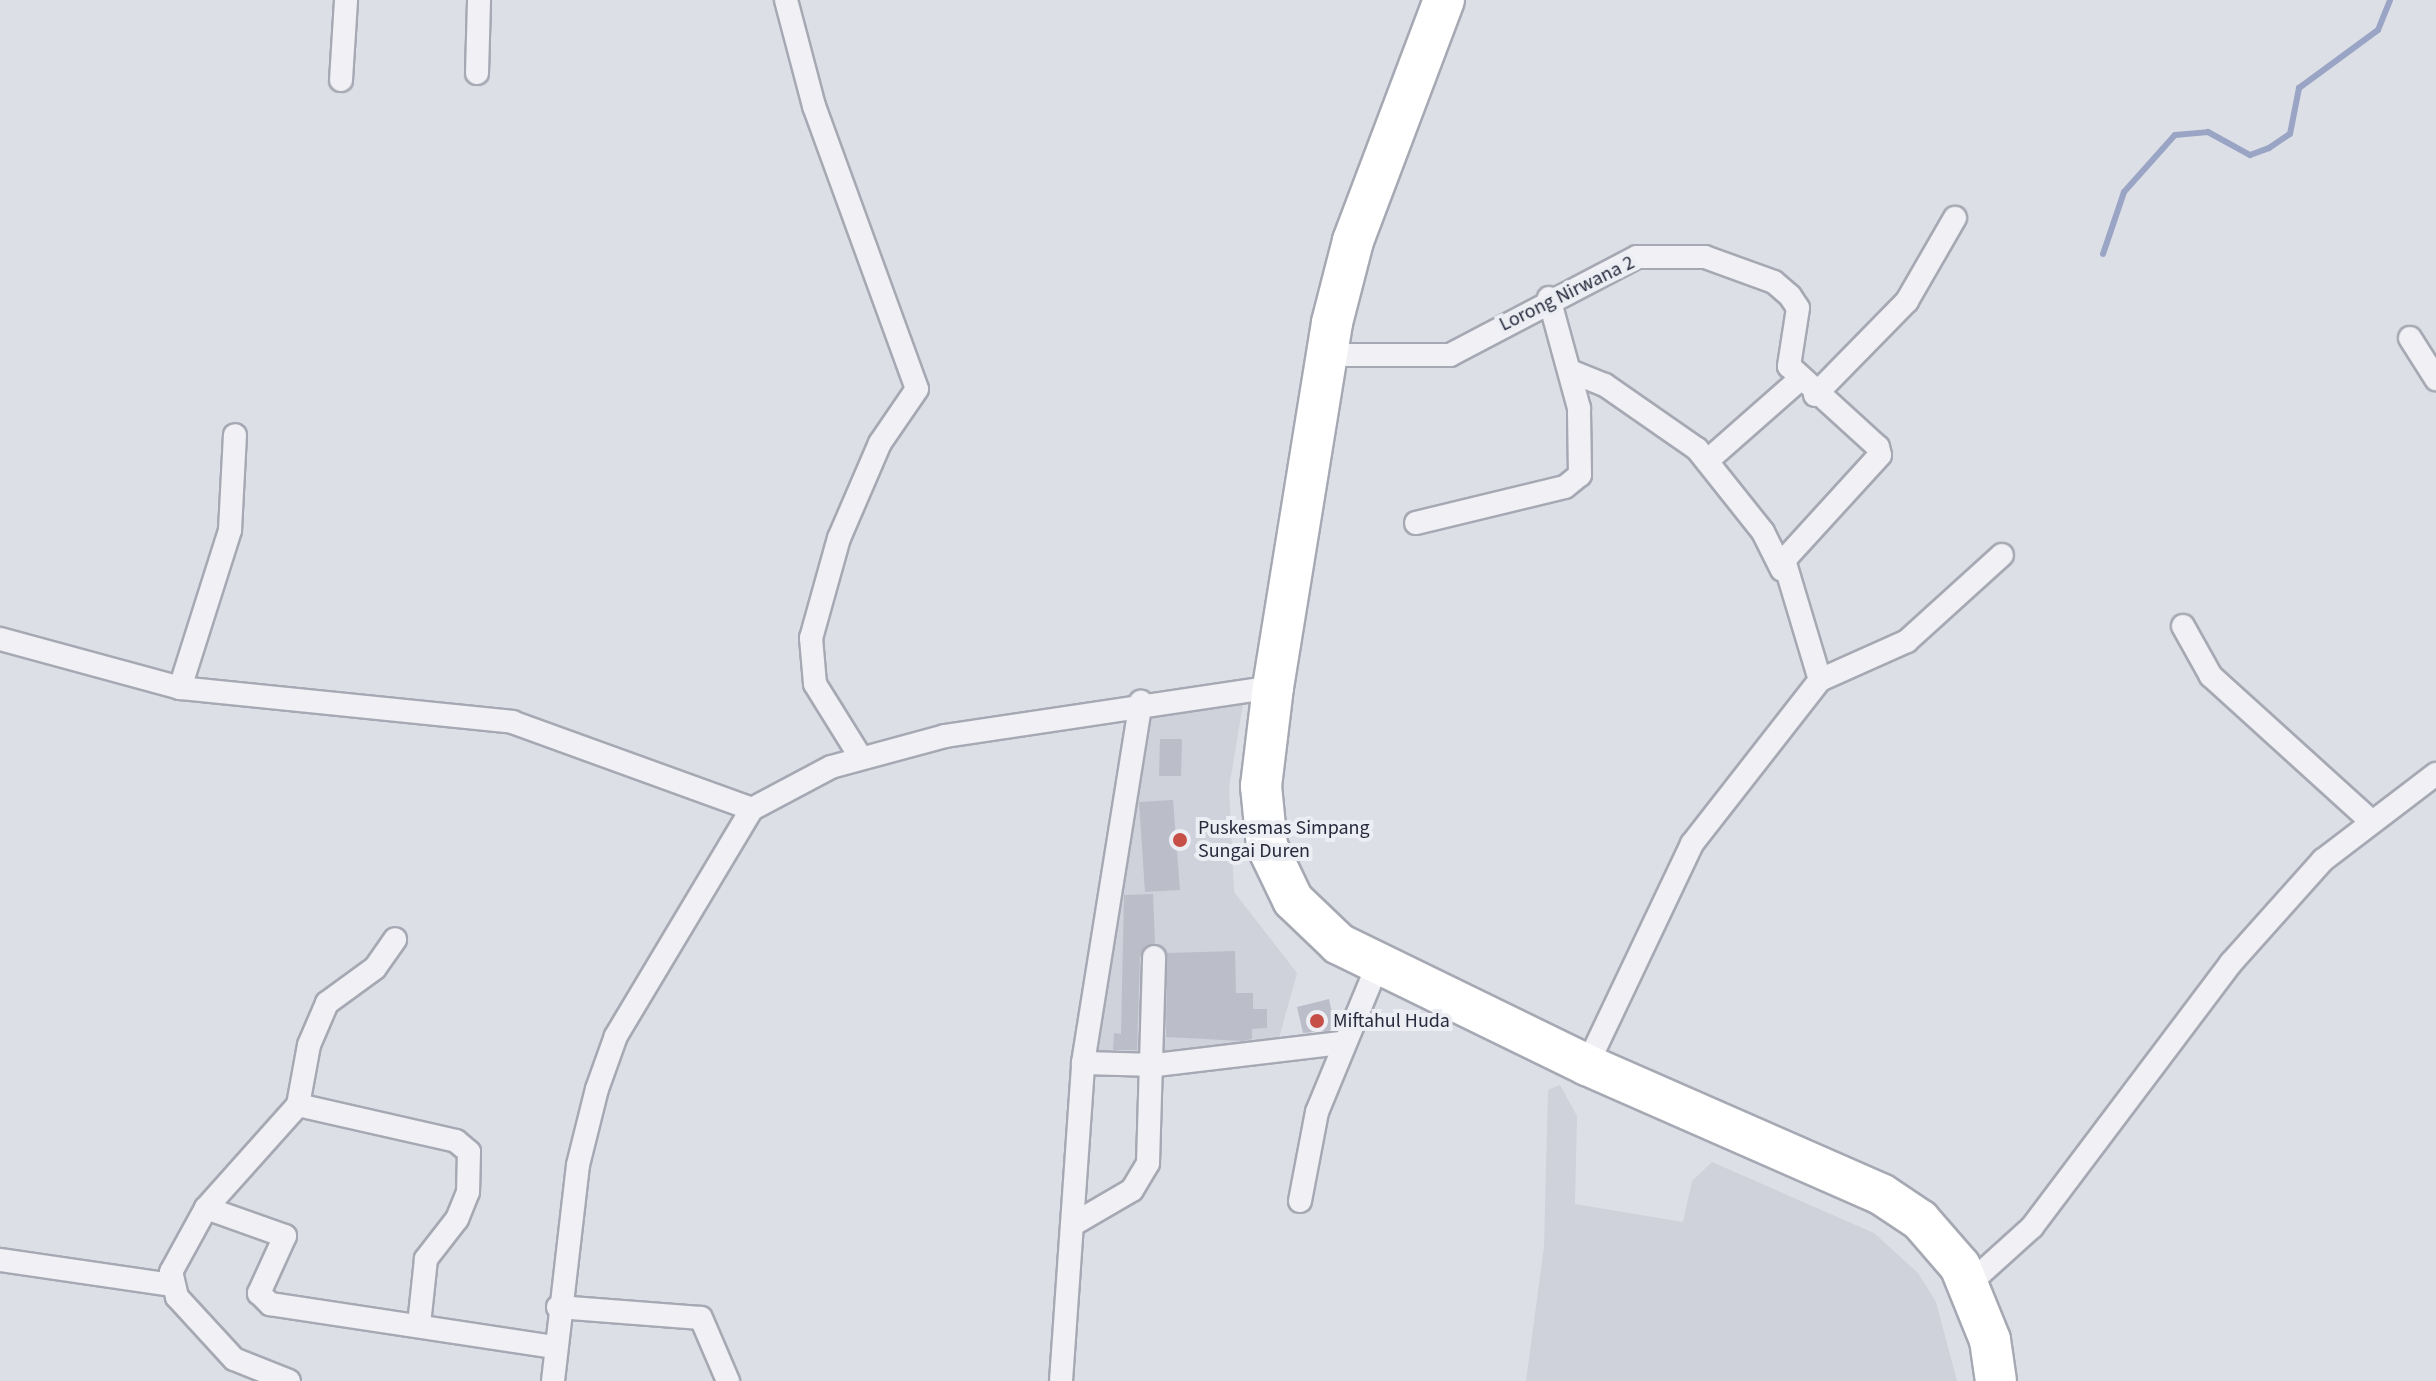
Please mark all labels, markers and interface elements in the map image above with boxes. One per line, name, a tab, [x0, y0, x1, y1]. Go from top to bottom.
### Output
street label: Lorong Nirwana 2	[1496, 251, 1638, 337]
place label: Puskesmas Simpang Sungai Duren	[1198, 816, 1370, 863]
marker: Puskesmas Simpang Sungai Duren	[1169, 829, 1191, 851]
place label: Miftahul Huda	[1333, 1009, 1450, 1033]
marker: Miftahul Huda	[1308, 1012, 1326, 1030]

